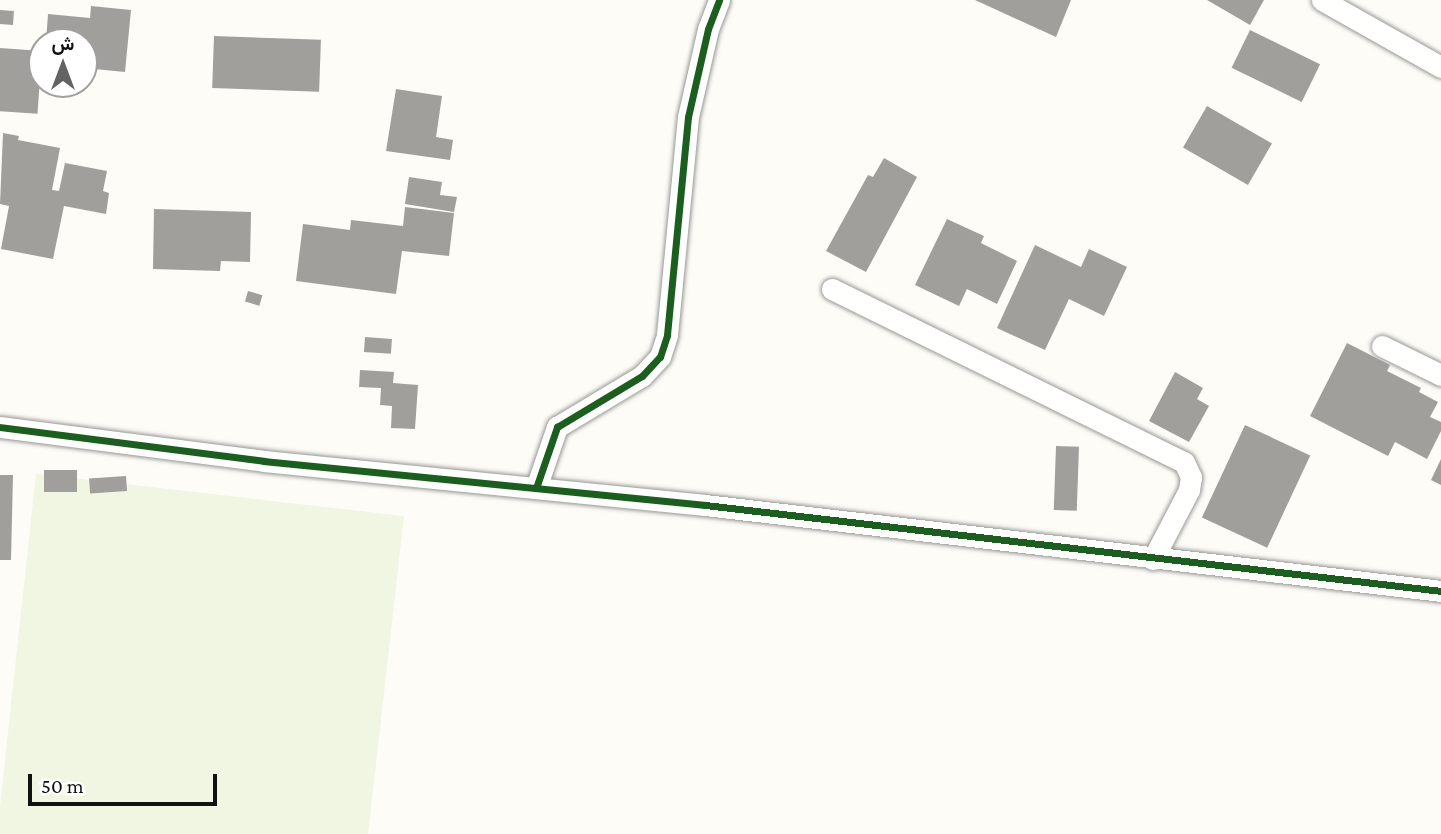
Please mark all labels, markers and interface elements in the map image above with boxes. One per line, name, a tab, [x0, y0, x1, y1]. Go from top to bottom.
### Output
north arrow	[28, 28, 98, 98]
text: ش	[52, 33, 74, 54]
scale bar	[32, 760, 220, 804]
text: 50 m	[41, 774, 84, 798]

